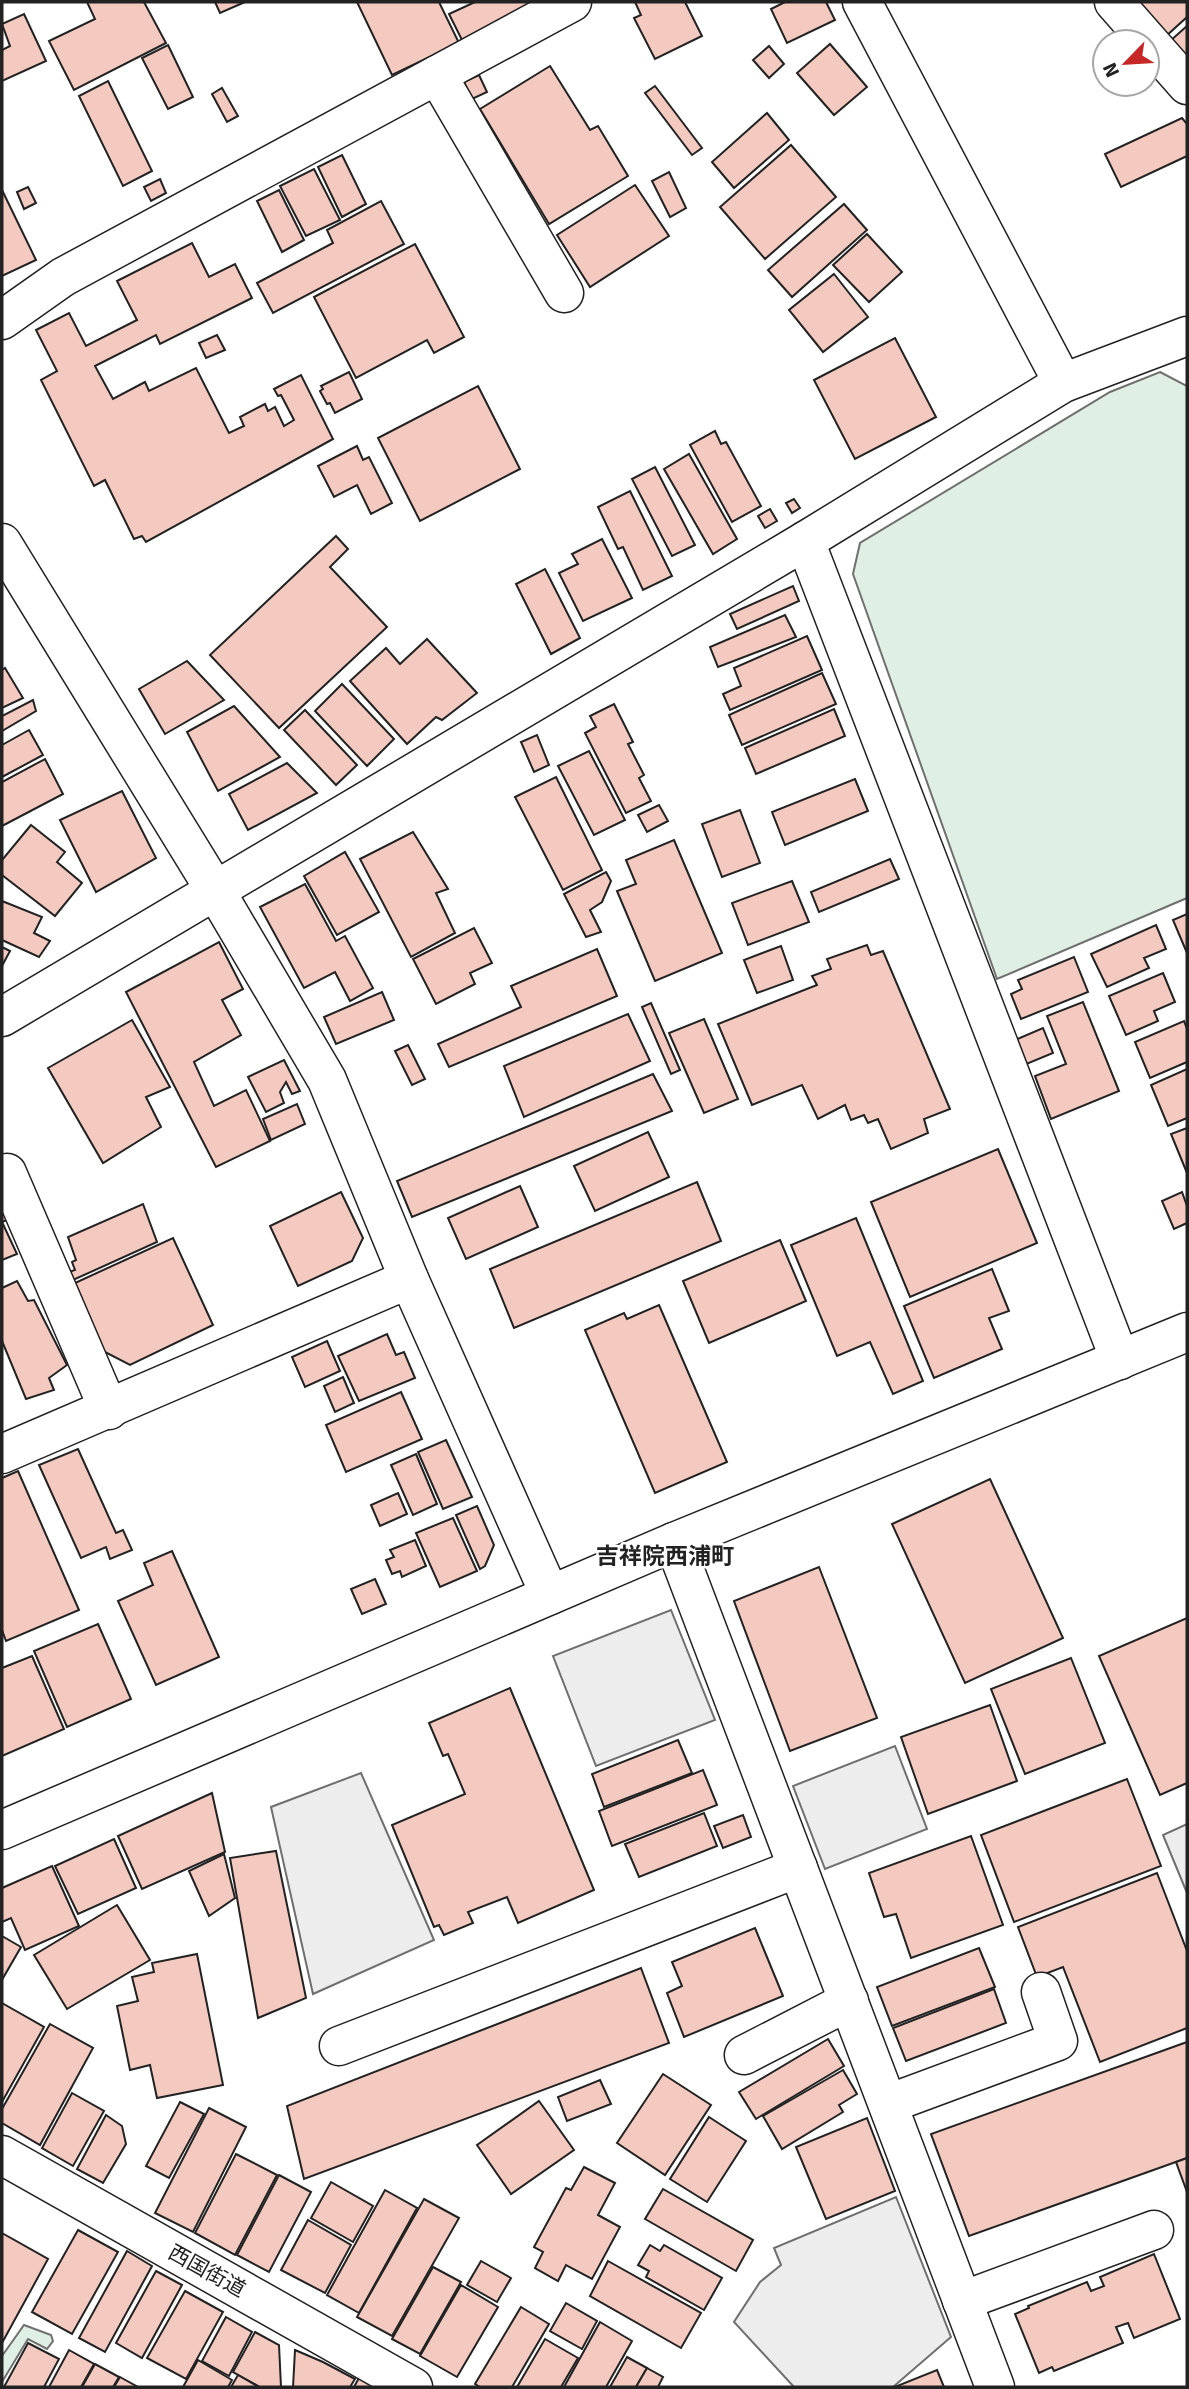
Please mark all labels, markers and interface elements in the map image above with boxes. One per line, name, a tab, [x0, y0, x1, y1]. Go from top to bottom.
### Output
north arrow	[1091, 28, 1161, 98]
text: N	[1098, 59, 1125, 81]
district label: 吉祥院西浦町	[596, 1542, 734, 1571]
street label: 西国街道	[164, 2239, 250, 2303]

